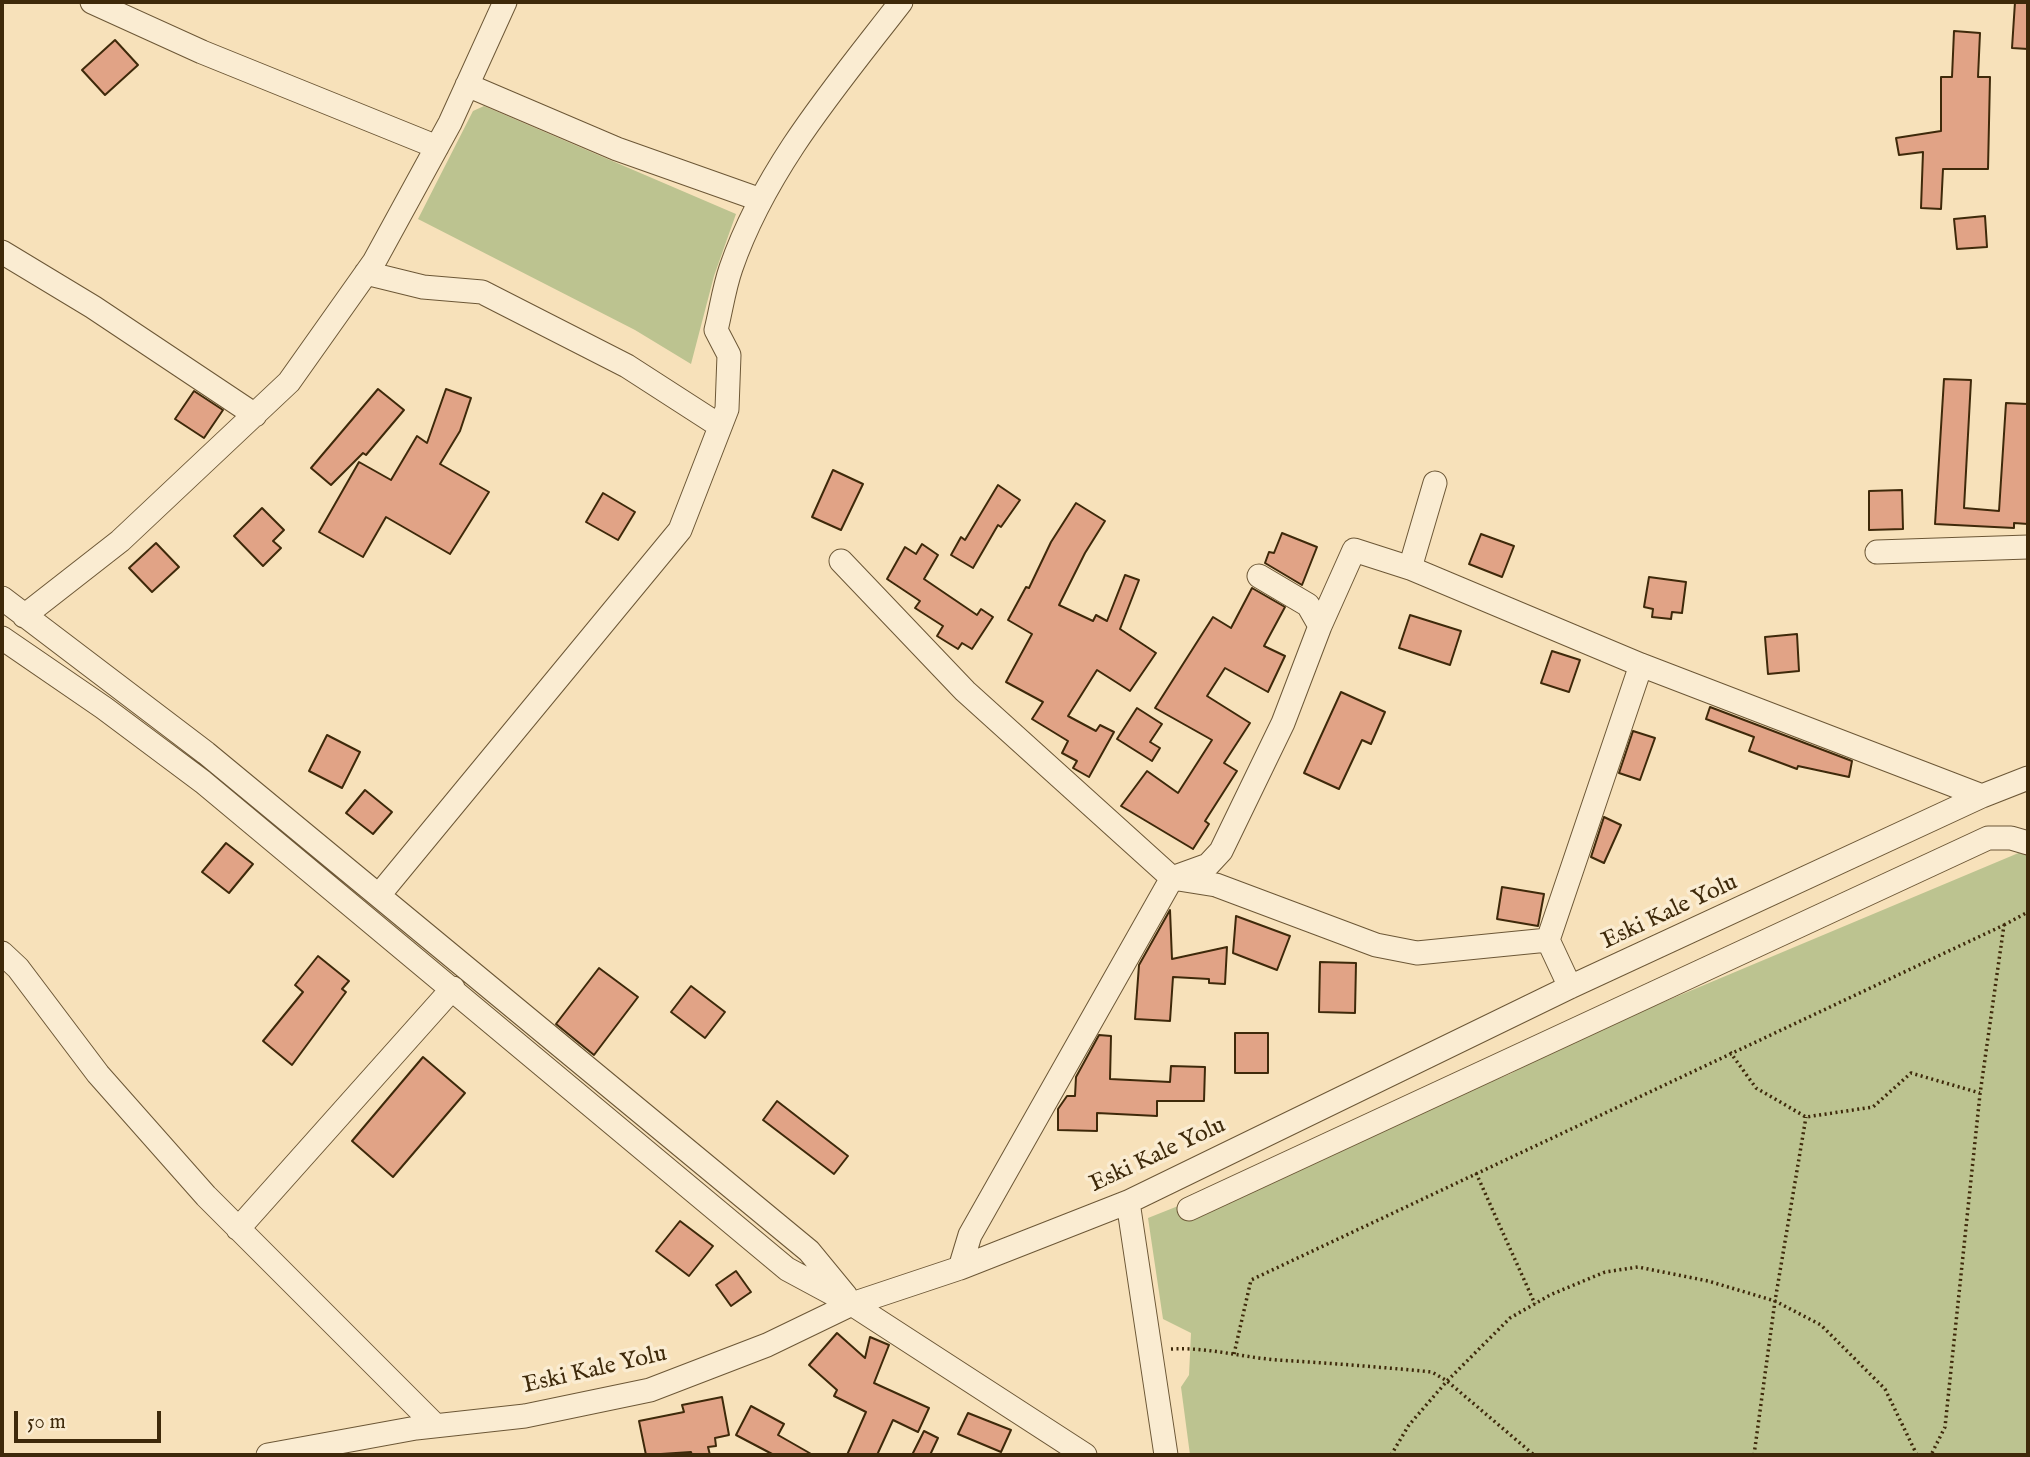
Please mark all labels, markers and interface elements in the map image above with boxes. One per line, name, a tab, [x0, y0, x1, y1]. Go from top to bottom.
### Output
street label: Eski Kale Yolu	[1597, 869, 1743, 957]
street label: Eski Kale Yolu	[1085, 1112, 1231, 1200]
street label: Eski Kale Yolu	[520, 1340, 670, 1402]
scale bar	[18, 1398, 164, 1442]
text: 50 m	[27, 1409, 66, 1436]

